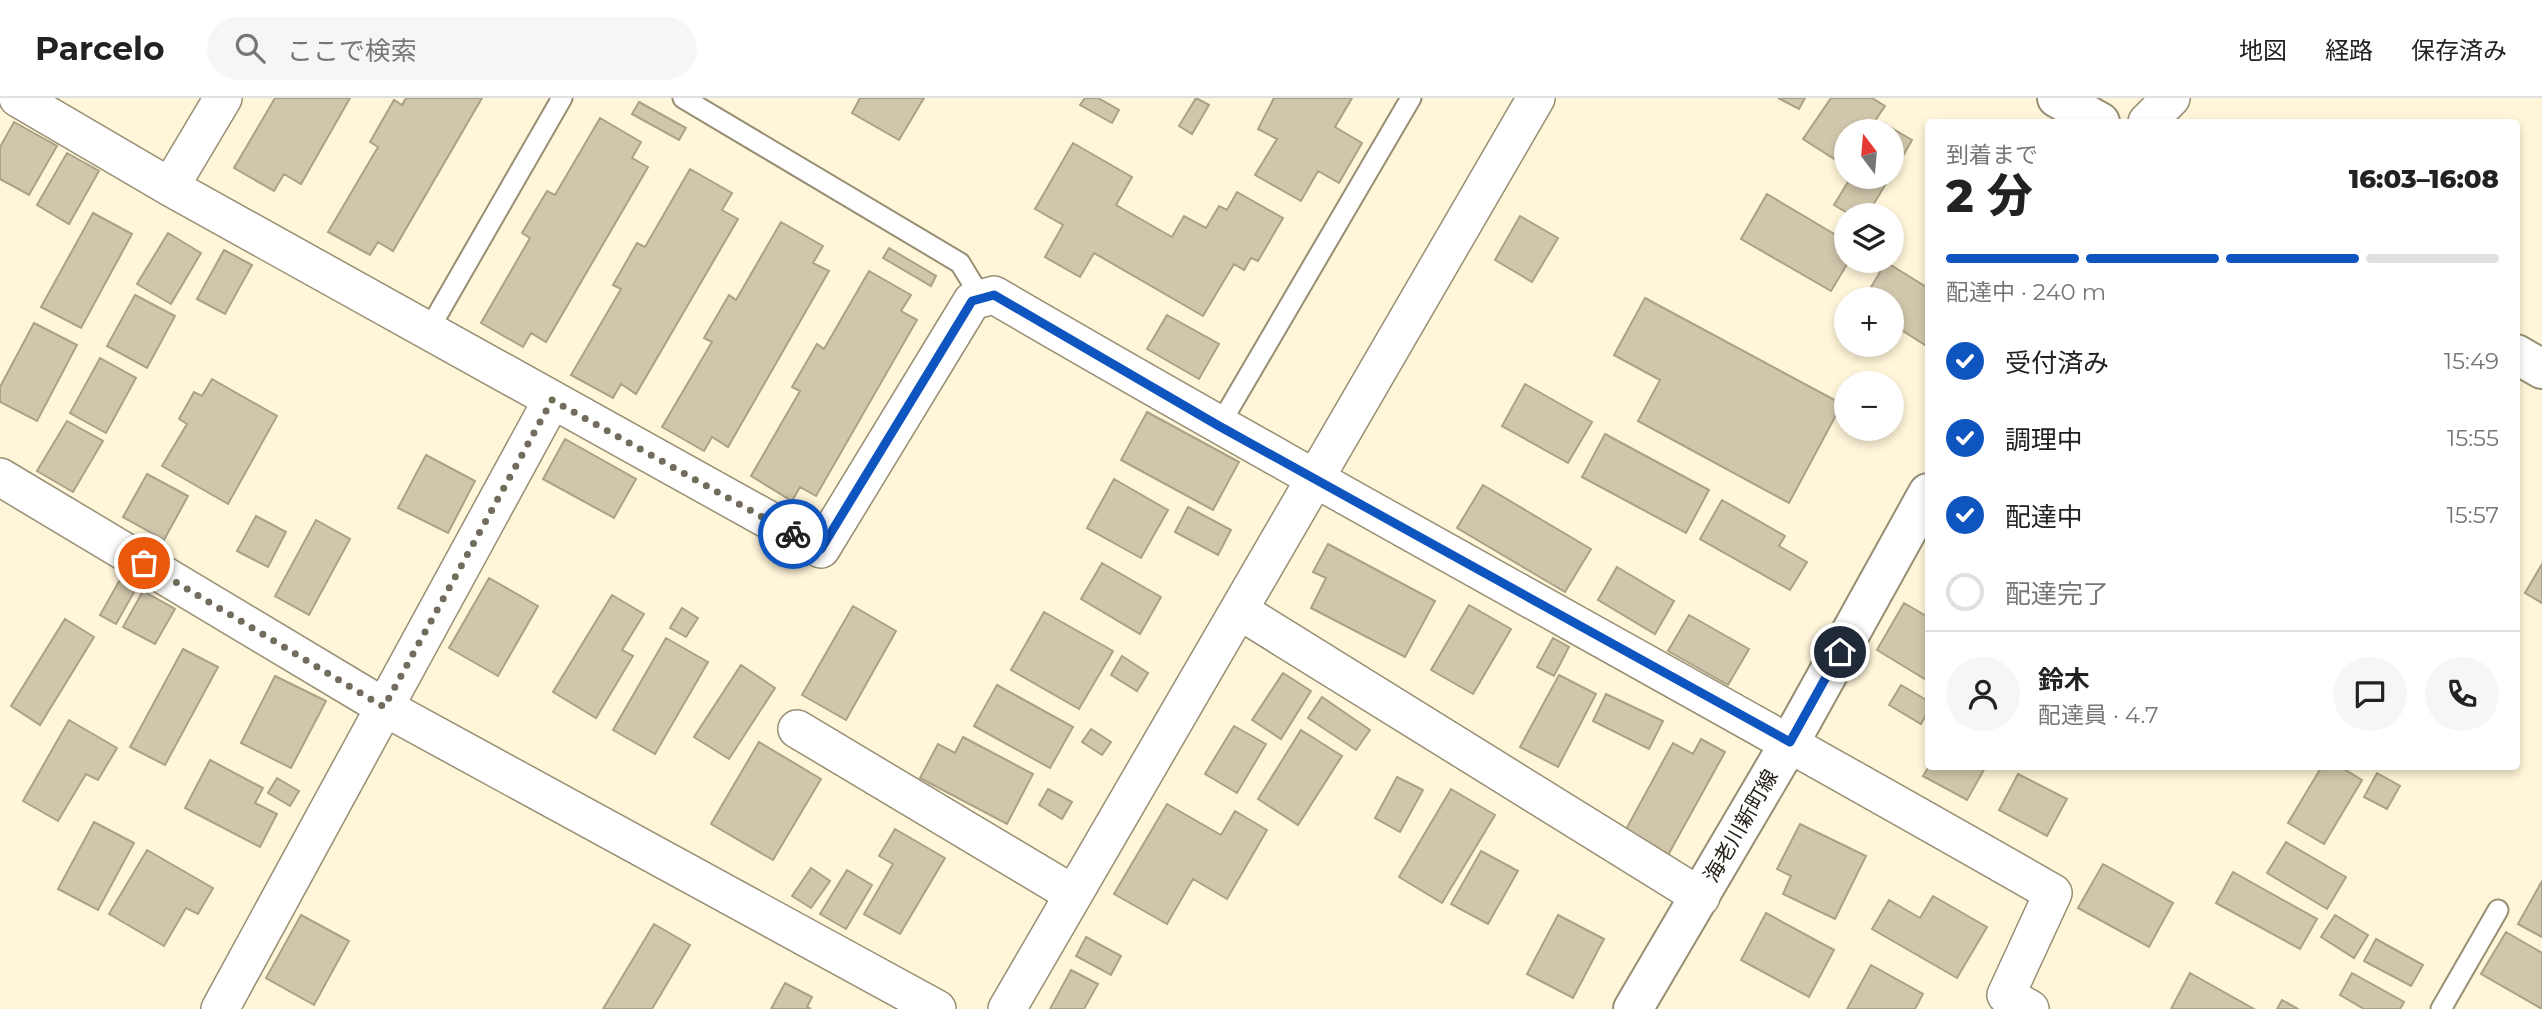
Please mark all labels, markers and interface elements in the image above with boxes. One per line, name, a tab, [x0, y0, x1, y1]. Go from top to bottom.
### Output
search box	[207, 17, 697, 80]
text: Parcelo	[35, 28, 165, 68]
icon: search	[231, 29, 269, 67]
text: ここで検索	[287, 35, 417, 67]
text: 地図	[2239, 36, 2287, 65]
text: 経路	[2325, 36, 2373, 65]
text: 保存済み	[2411, 36, 2507, 65]
north arrow	[1834, 119, 1904, 189]
map controls	[1834, 119, 1904, 441]
text: 到着まで	[1946, 141, 2038, 169]
text: 16:03–16:08	[2349, 163, 2499, 195]
text: 2 分	[1946, 167, 2033, 224]
button: layers	[1834, 203, 1904, 273]
text: 配達中 · 240 m	[1946, 278, 2106, 306]
button: +	[1834, 287, 1904, 357]
icon: check	[1946, 342, 1984, 380]
text: 受付済み	[2005, 347, 2109, 379]
text: 15:49	[2444, 347, 2499, 375]
button: −	[1834, 371, 1904, 441]
icon: check	[1946, 419, 1984, 457]
text: 調理中	[2005, 424, 2083, 456]
text: 15:55	[2447, 424, 2499, 452]
icon: check	[1946, 496, 1984, 534]
courier	[758, 499, 828, 569]
text: 配達中	[2005, 501, 2083, 533]
text: 15:57	[2447, 501, 2499, 529]
icon: bike	[774, 515, 812, 553]
pin	[114, 533, 174, 593]
icon: bag	[125, 544, 163, 582]
text: 配達完了	[2005, 578, 2109, 610]
pin	[1810, 622, 1870, 682]
icon: home	[1821, 633, 1859, 671]
button: person	[1946, 657, 2020, 731]
button: chat	[2333, 657, 2407, 731]
button: phone	[2425, 657, 2499, 731]
text: 鈴木	[2038, 664, 2090, 696]
text: 配達員 · 4.7	[2038, 701, 2159, 729]
street label: 海老川新町線	[1698, 765, 1783, 887]

